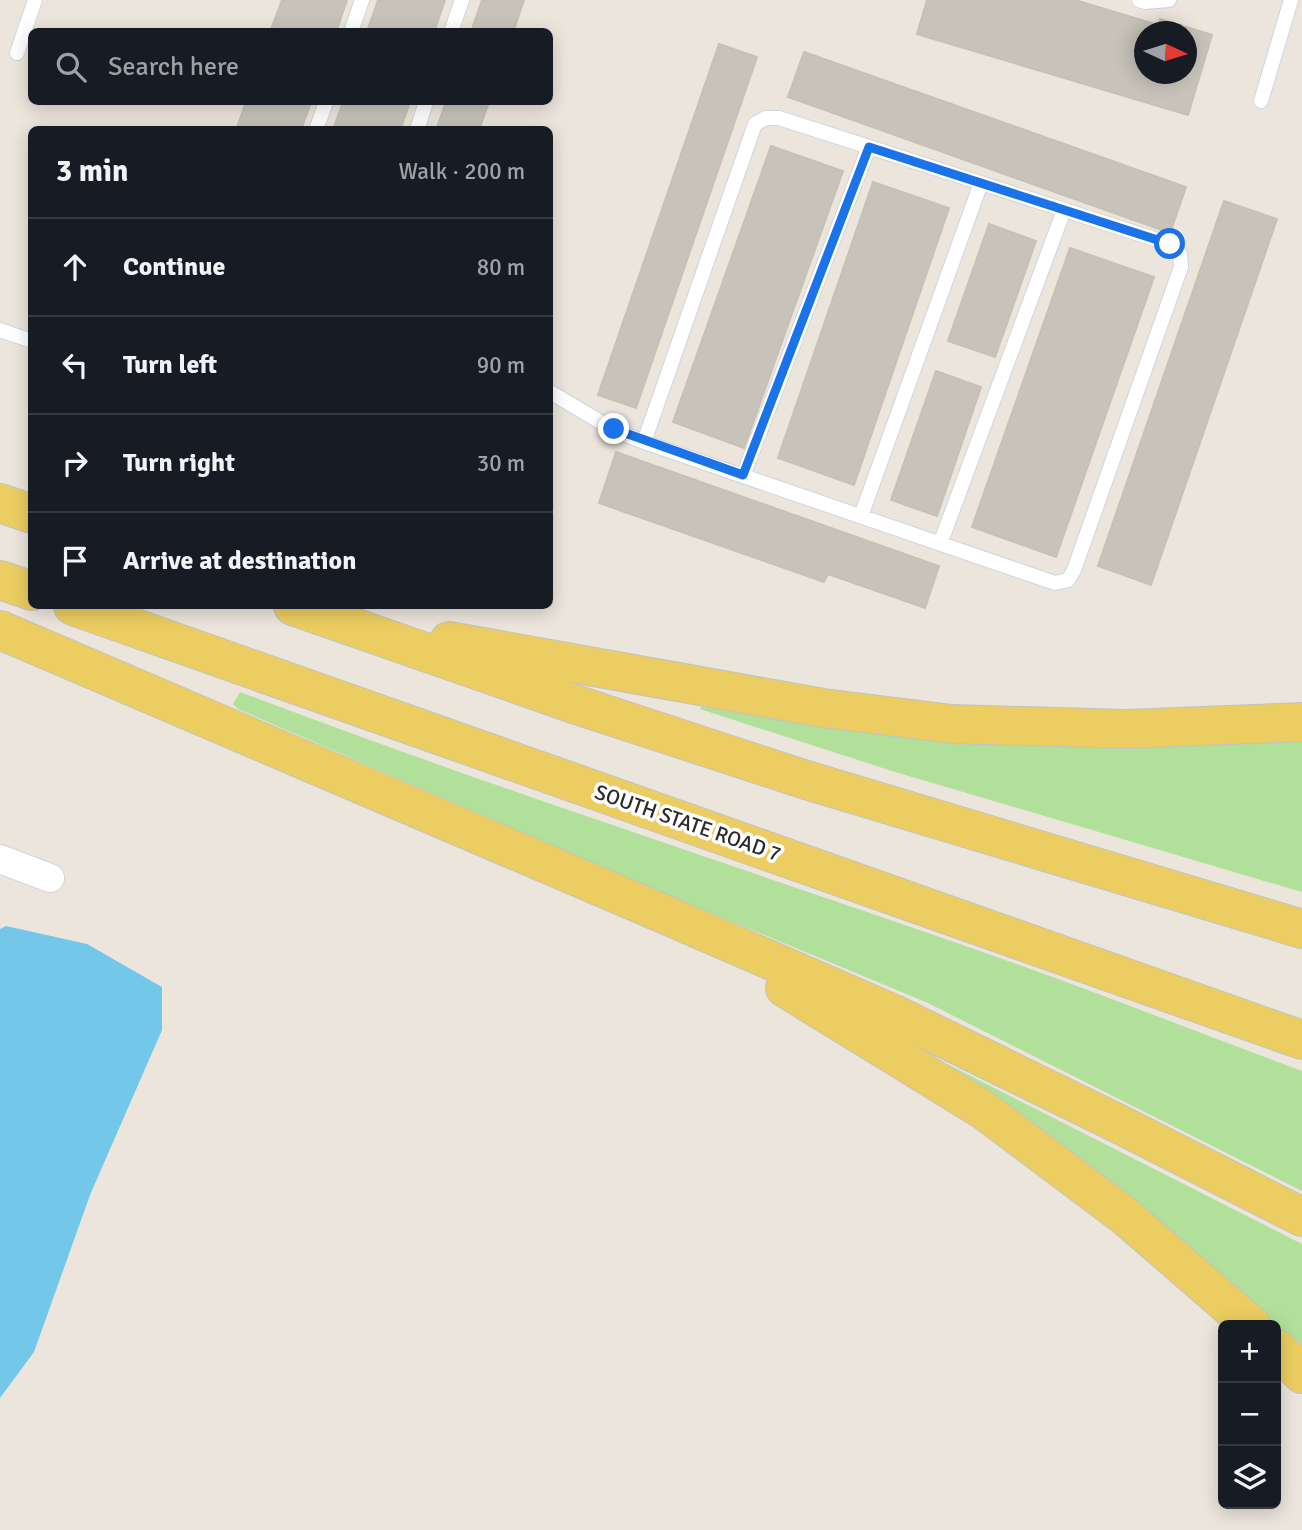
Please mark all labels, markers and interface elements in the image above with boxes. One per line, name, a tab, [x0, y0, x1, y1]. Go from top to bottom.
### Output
north arrow	[1134, 21, 1197, 84]
search box	[28, 28, 553, 105]
icon: search	[52, 48, 90, 86]
text: Search here	[108, 51, 239, 83]
text: 3 min	[56, 153, 128, 190]
text: Walk · 200 m	[399, 157, 525, 186]
route start	[1154, 228, 1185, 259]
icon: ahead	[56, 248, 94, 286]
text: Continue	[123, 251, 225, 283]
text: 80 m	[477, 253, 525, 282]
icon: left	[56, 346, 94, 384]
text: Turn left	[123, 349, 217, 381]
text: 90 m	[477, 351, 525, 380]
route end	[598, 413, 629, 444]
icon: right	[56, 444, 94, 482]
text: Turn right	[123, 447, 235, 479]
text: 30 m	[477, 449, 525, 478]
icon: arrive	[56, 542, 94, 580]
text: Arrive at destination	[123, 545, 356, 577]
street label: SOUTH STATE ROAD 7	[591, 779, 785, 867]
map controls	[1218, 1320, 1281, 1509]
button: +	[1218, 1320, 1281, 1383]
button: −	[1218, 1383, 1281, 1446]
button: layers	[1218, 1446, 1281, 1509]

